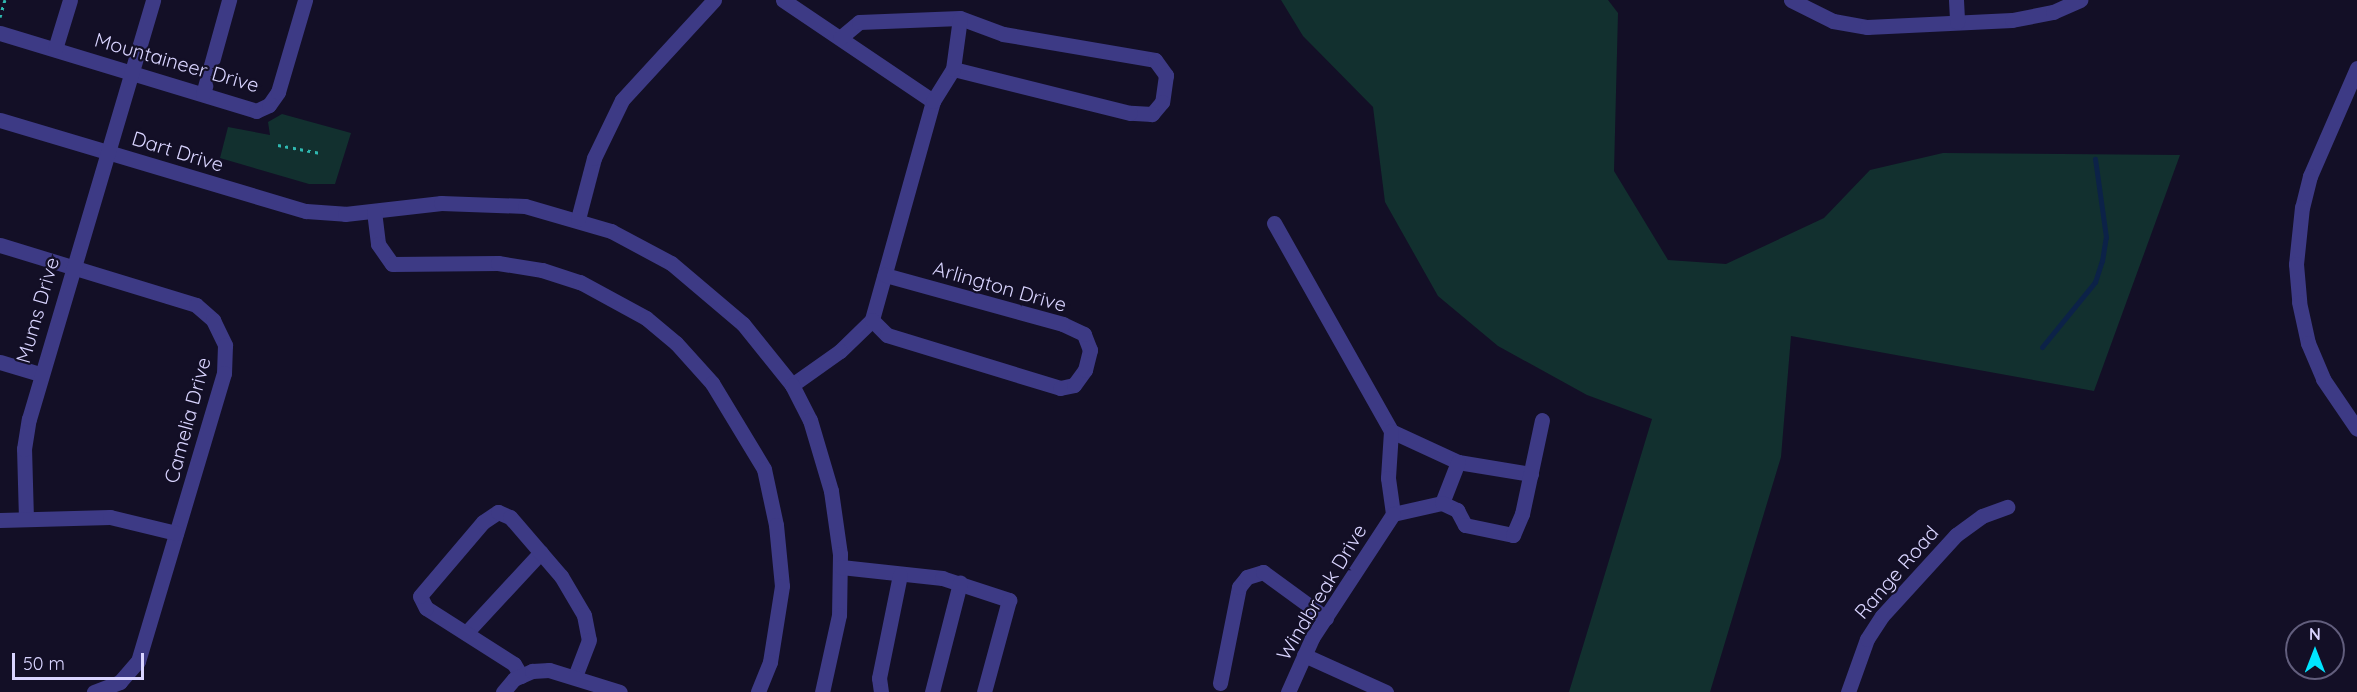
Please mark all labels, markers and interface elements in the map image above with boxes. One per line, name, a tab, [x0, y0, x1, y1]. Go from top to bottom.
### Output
street label: Mountaineer Drive	[92, 27, 262, 97]
street label: Dart Drive	[129, 126, 227, 176]
street label: Mums Drive	[10, 254, 64, 366]
street label: Arlington Drive	[931, 256, 1069, 316]
street label: Camelia Drive	[159, 354, 215, 486]
street label: Windbreak Drive	[1271, 520, 1371, 664]
street label: Range Road	[1849, 520, 1943, 624]
north arrow	[2285, 620, 2345, 680]
text: N	[2309, 624, 2321, 644]
scale bar	[15, 641, 147, 679]
text: 50 m	[23, 652, 65, 675]

